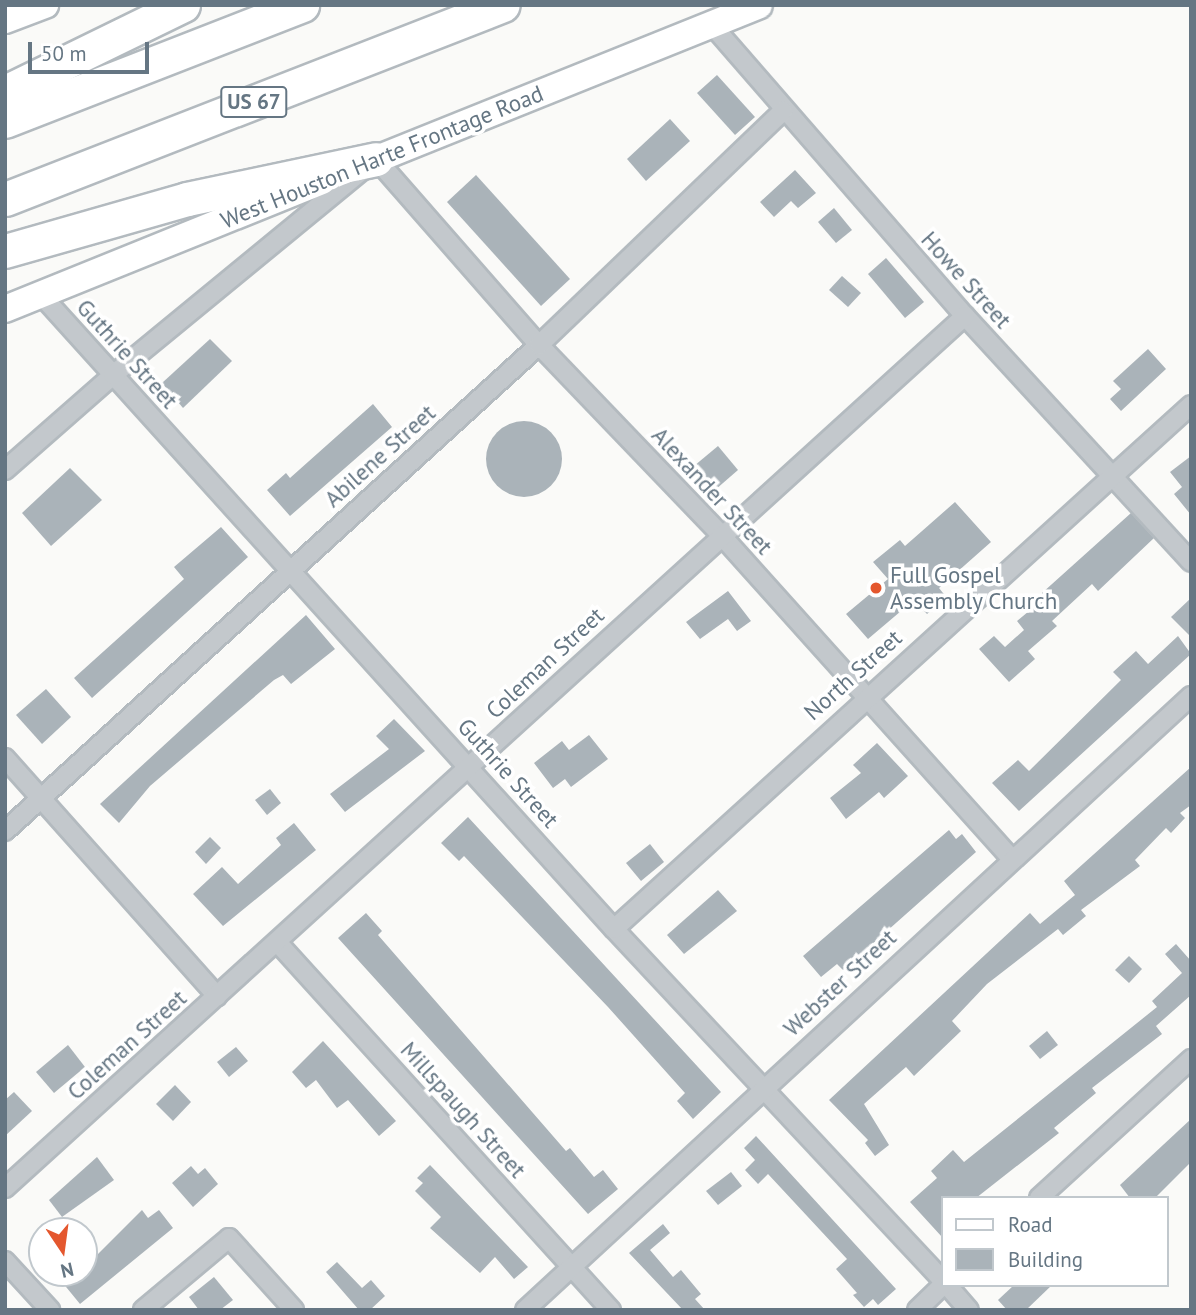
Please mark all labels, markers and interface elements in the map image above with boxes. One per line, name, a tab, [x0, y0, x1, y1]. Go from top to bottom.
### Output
scale bar	[32, 28, 152, 72]
text: 50 m	[41, 40, 87, 67]
street label: West Houston Harte Frontage Road	[217, 80, 547, 234]
road number: US 67	[219, 84, 289, 119]
street label: Howe Street	[915, 226, 1017, 334]
street label: Guthrie Street	[71, 294, 183, 414]
street label: Abilene Street	[319, 399, 441, 513]
street label: Alexander Street	[646, 422, 778, 560]
place label: Full Gospel Assembly Church	[890, 561, 1058, 615]
marker: Full Gospel Assembly Church	[868, 580, 884, 596]
street label: Coleman Street	[481, 602, 609, 724]
street label: North Street	[799, 624, 907, 726]
street label: Guthrie Street	[452, 713, 564, 833]
street label: Webster Street	[778, 924, 902, 1042]
street label: Coleman Street	[62, 984, 192, 1106]
street label: Millspaugh Street	[395, 1036, 531, 1184]
legend	[940, 1196, 1168, 1287]
text: Road	[1008, 1211, 1052, 1238]
north arrow	[28, 1217, 98, 1287]
text: Building	[1008, 1246, 1083, 1273]
text: N	[59, 1257, 76, 1284]

